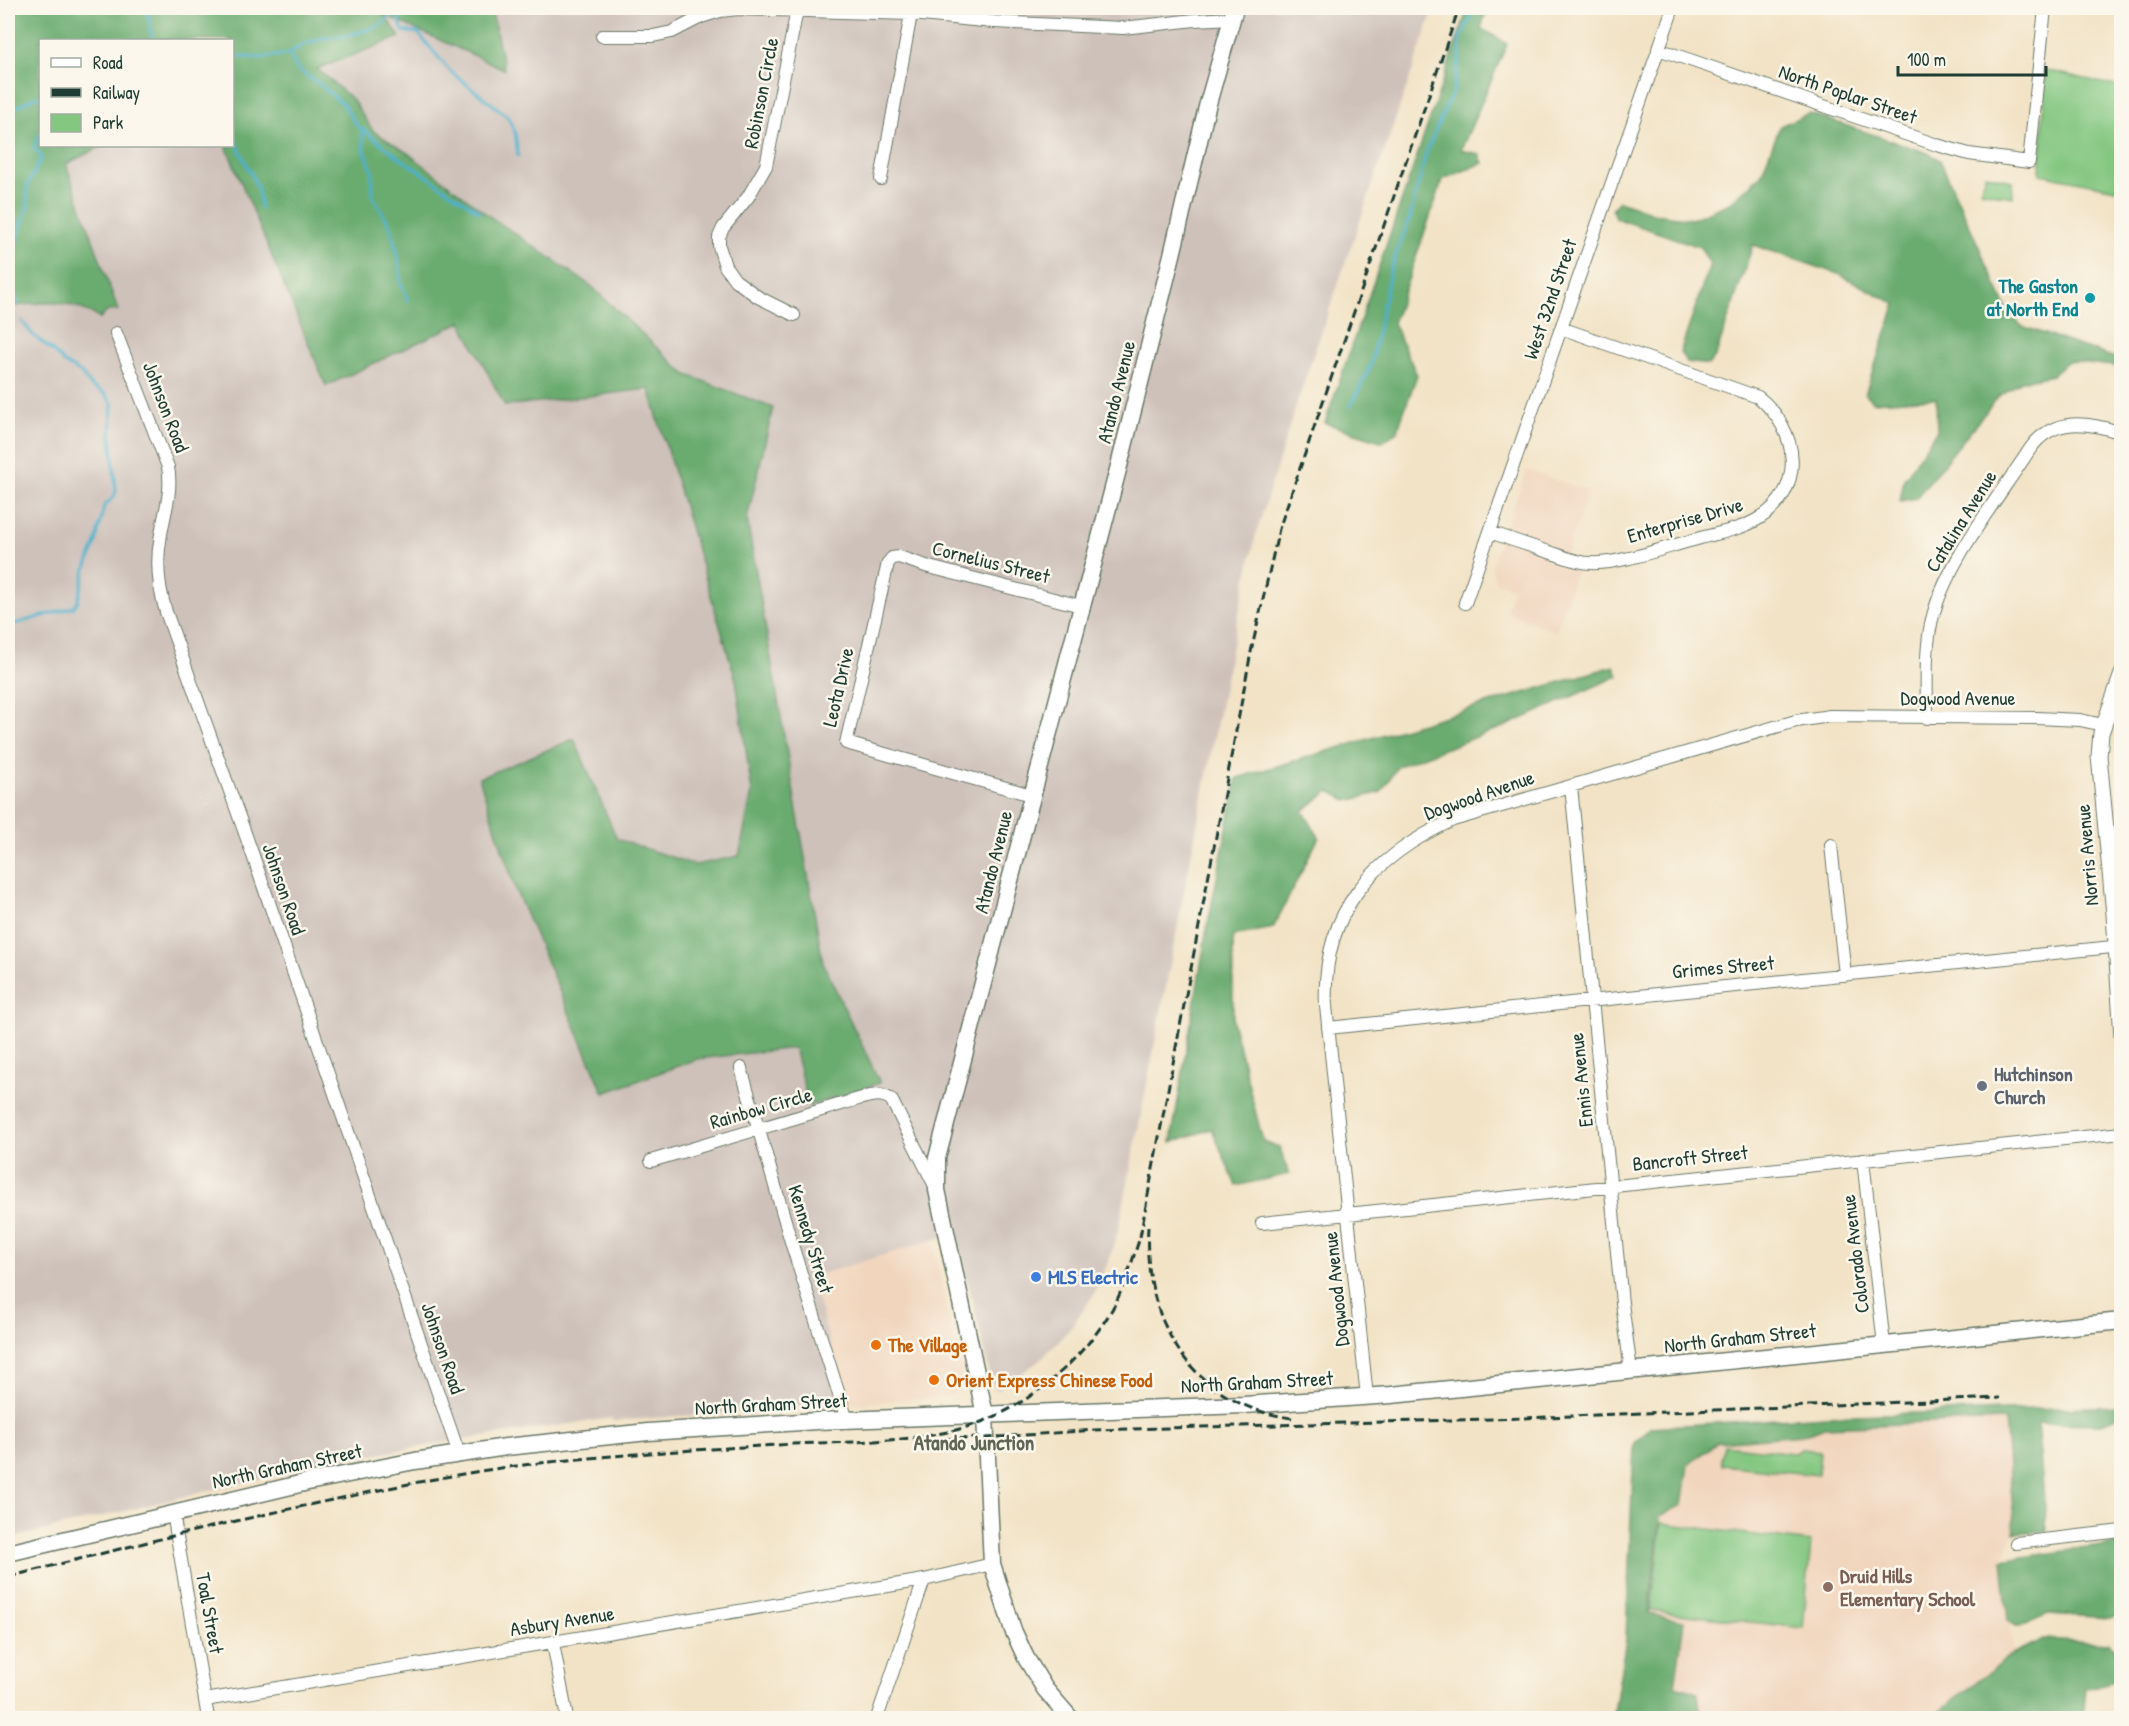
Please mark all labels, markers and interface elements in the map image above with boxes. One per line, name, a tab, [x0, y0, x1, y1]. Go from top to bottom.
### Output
street label: Robinson Circle	[737, 35, 784, 151]
legend	[39, 39, 234, 147]
scale bar	[1898, 39, 2046, 77]
text: 100 m	[1907, 47, 1946, 72]
text: Road	[93, 50, 123, 75]
street label: North Poplar Street	[1775, 57, 1922, 130]
text: Railway	[93, 80, 140, 105]
text: Park	[93, 110, 124, 135]
street label: West 32nd Street	[1516, 234, 1583, 363]
place label: The Gaston at North End	[1987, 272, 2078, 322]
marker: The Gaston at North End	[2083, 291, 2097, 305]
street label: Atando Avenue	[1090, 338, 1141, 446]
street label: Johnson Road	[137, 358, 196, 456]
street label: Catalina Avenue	[1919, 465, 2003, 577]
street label: Enterprise Drive	[1624, 490, 1746, 549]
street label: Cornelius Street	[929, 534, 1054, 589]
street label: Leota Drive	[815, 645, 860, 729]
street label: Dogwood Avenue	[1901, 684, 2016, 711]
street label: Dogwood Avenue	[1420, 763, 1538, 826]
street label: Norris Avenue	[2069, 803, 2104, 907]
street label: Atando Avenue	[967, 808, 1018, 916]
street label: Johnson Road	[256, 839, 313, 938]
street label: Grimes Street	[1671, 949, 1776, 984]
street label: Ennis Avenue	[1562, 1032, 1599, 1128]
place label: Hutchinson Church	[1994, 1060, 2073, 1110]
marker: Hutchinson Church	[1975, 1079, 1989, 1093]
street label: Rainbow Circle	[707, 1080, 815, 1135]
street label: Bancroft Street	[1631, 1138, 1750, 1177]
street label: Kennedy Street	[782, 1181, 841, 1297]
street label: Colorado Avenue	[1834, 1193, 1875, 1315]
street label: Dogwood Avenue	[1316, 1230, 1355, 1348]
place label: MLS Electric	[1048, 1263, 1139, 1290]
marker: MLS Electric	[1029, 1270, 1043, 1284]
street label: Johnson Road	[415, 1298, 472, 1397]
street label: North Graham Street	[1663, 1316, 1818, 1359]
place label: The Village	[887, 1331, 967, 1359]
marker: The Village	[869, 1338, 883, 1352]
street label: North Graham Street	[1180, 1364, 1335, 1399]
place label: Orient Express Chinese Food	[946, 1366, 1153, 1394]
marker: Orient Express Chinese Food	[927, 1373, 941, 1387]
street label: North Graham Street	[694, 1386, 849, 1421]
district label: Atando Junction	[914, 1428, 1034, 1457]
street label: North Graham Street	[210, 1436, 365, 1495]
place label: Druid Hills Elementary School	[1840, 1562, 1976, 1613]
street label: Toal Street	[190, 1570, 231, 1657]
marker: Druid Hills Elementary School	[1821, 1580, 1835, 1594]
street label: Asbury Avenue	[508, 1599, 616, 1642]

